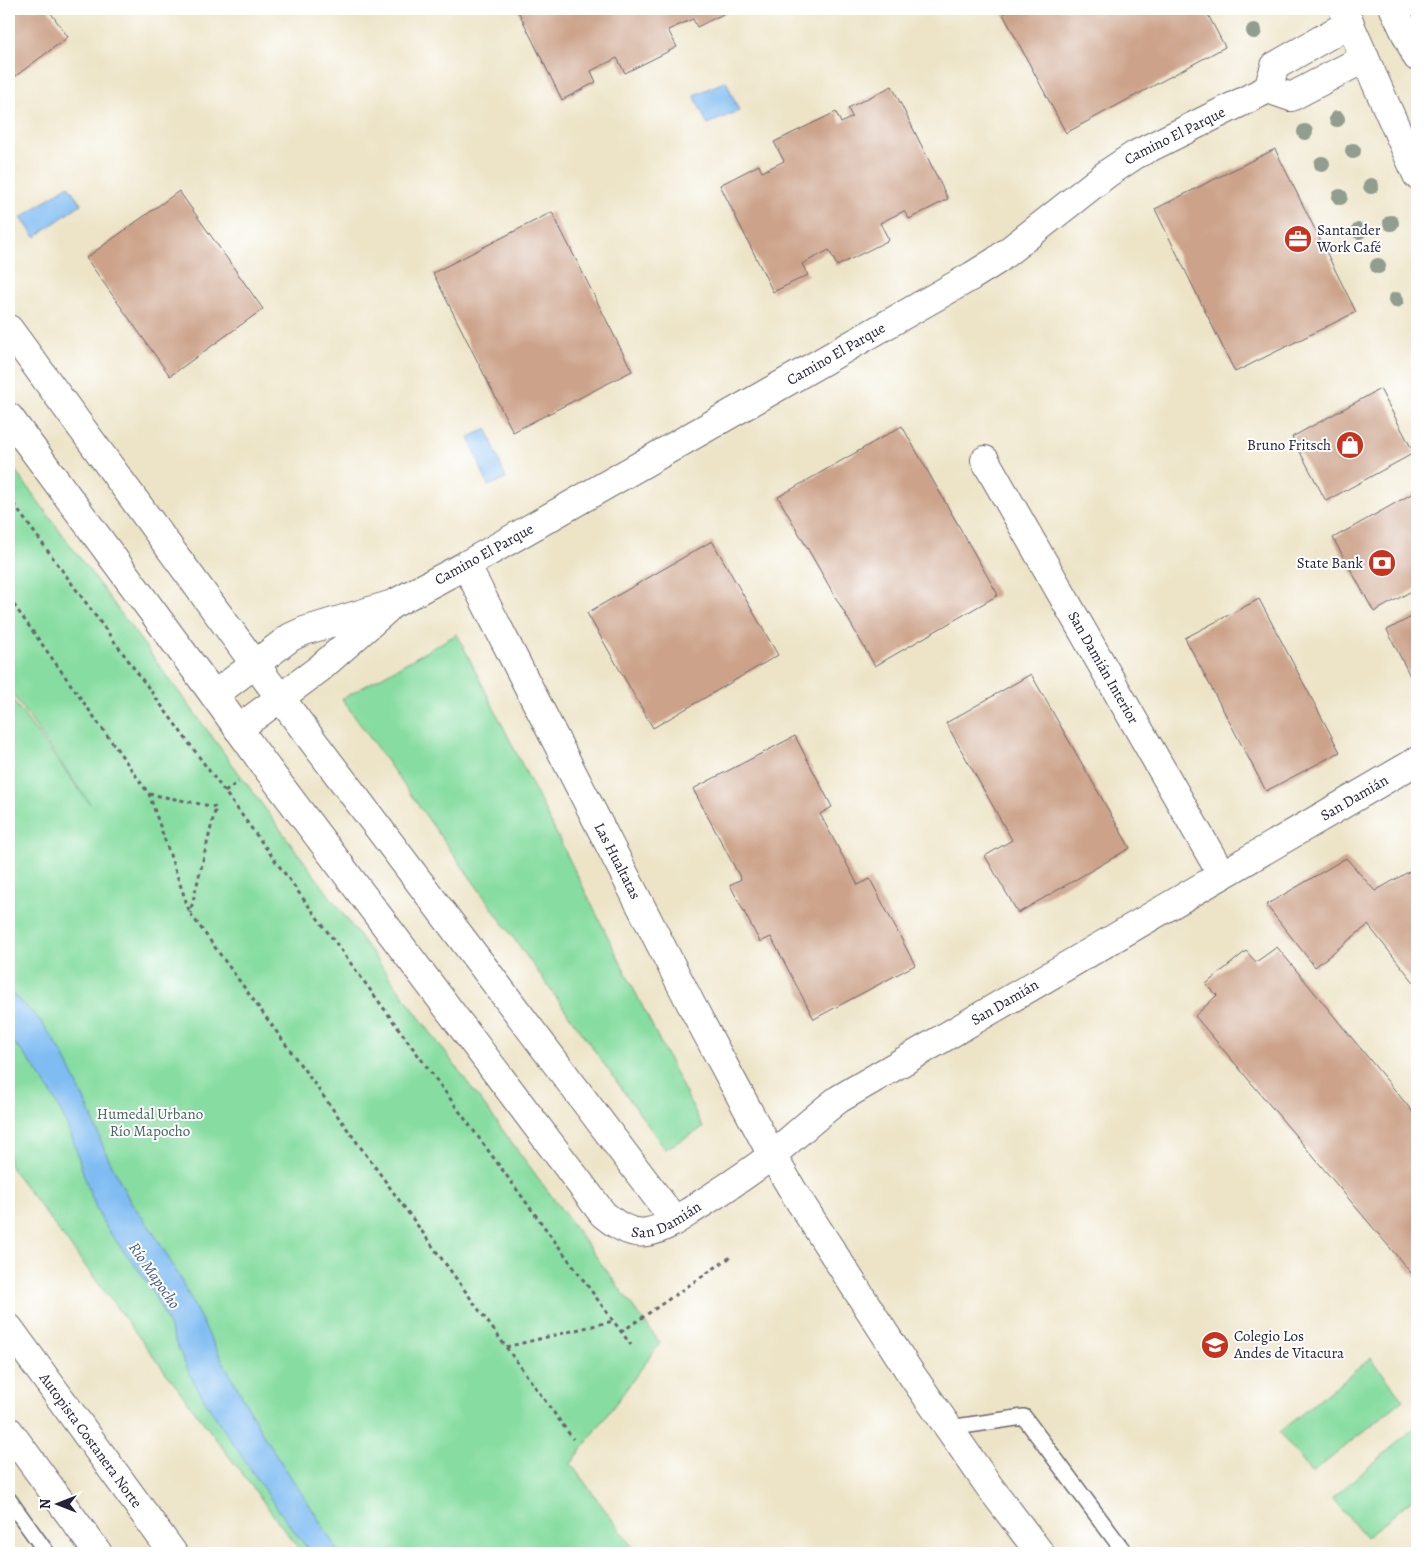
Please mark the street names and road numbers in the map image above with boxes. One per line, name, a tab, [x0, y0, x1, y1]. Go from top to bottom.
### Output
street label: Camino El Parque	[1120, 102, 1229, 170]
street label: Camino El Parque	[783, 317, 889, 390]
street label: Camino El Parque	[431, 518, 537, 590]
street label: San Damián Interior	[1063, 608, 1144, 728]
street label: San Damián	[1317, 770, 1392, 825]
street label: Las Hualtatas	[590, 819, 646, 903]
street label: San Damián	[967, 974, 1042, 1030]
street label: San Damián	[629, 1197, 705, 1243]
street label: Autopista Costanera Norte	[36, 1369, 146, 1511]

